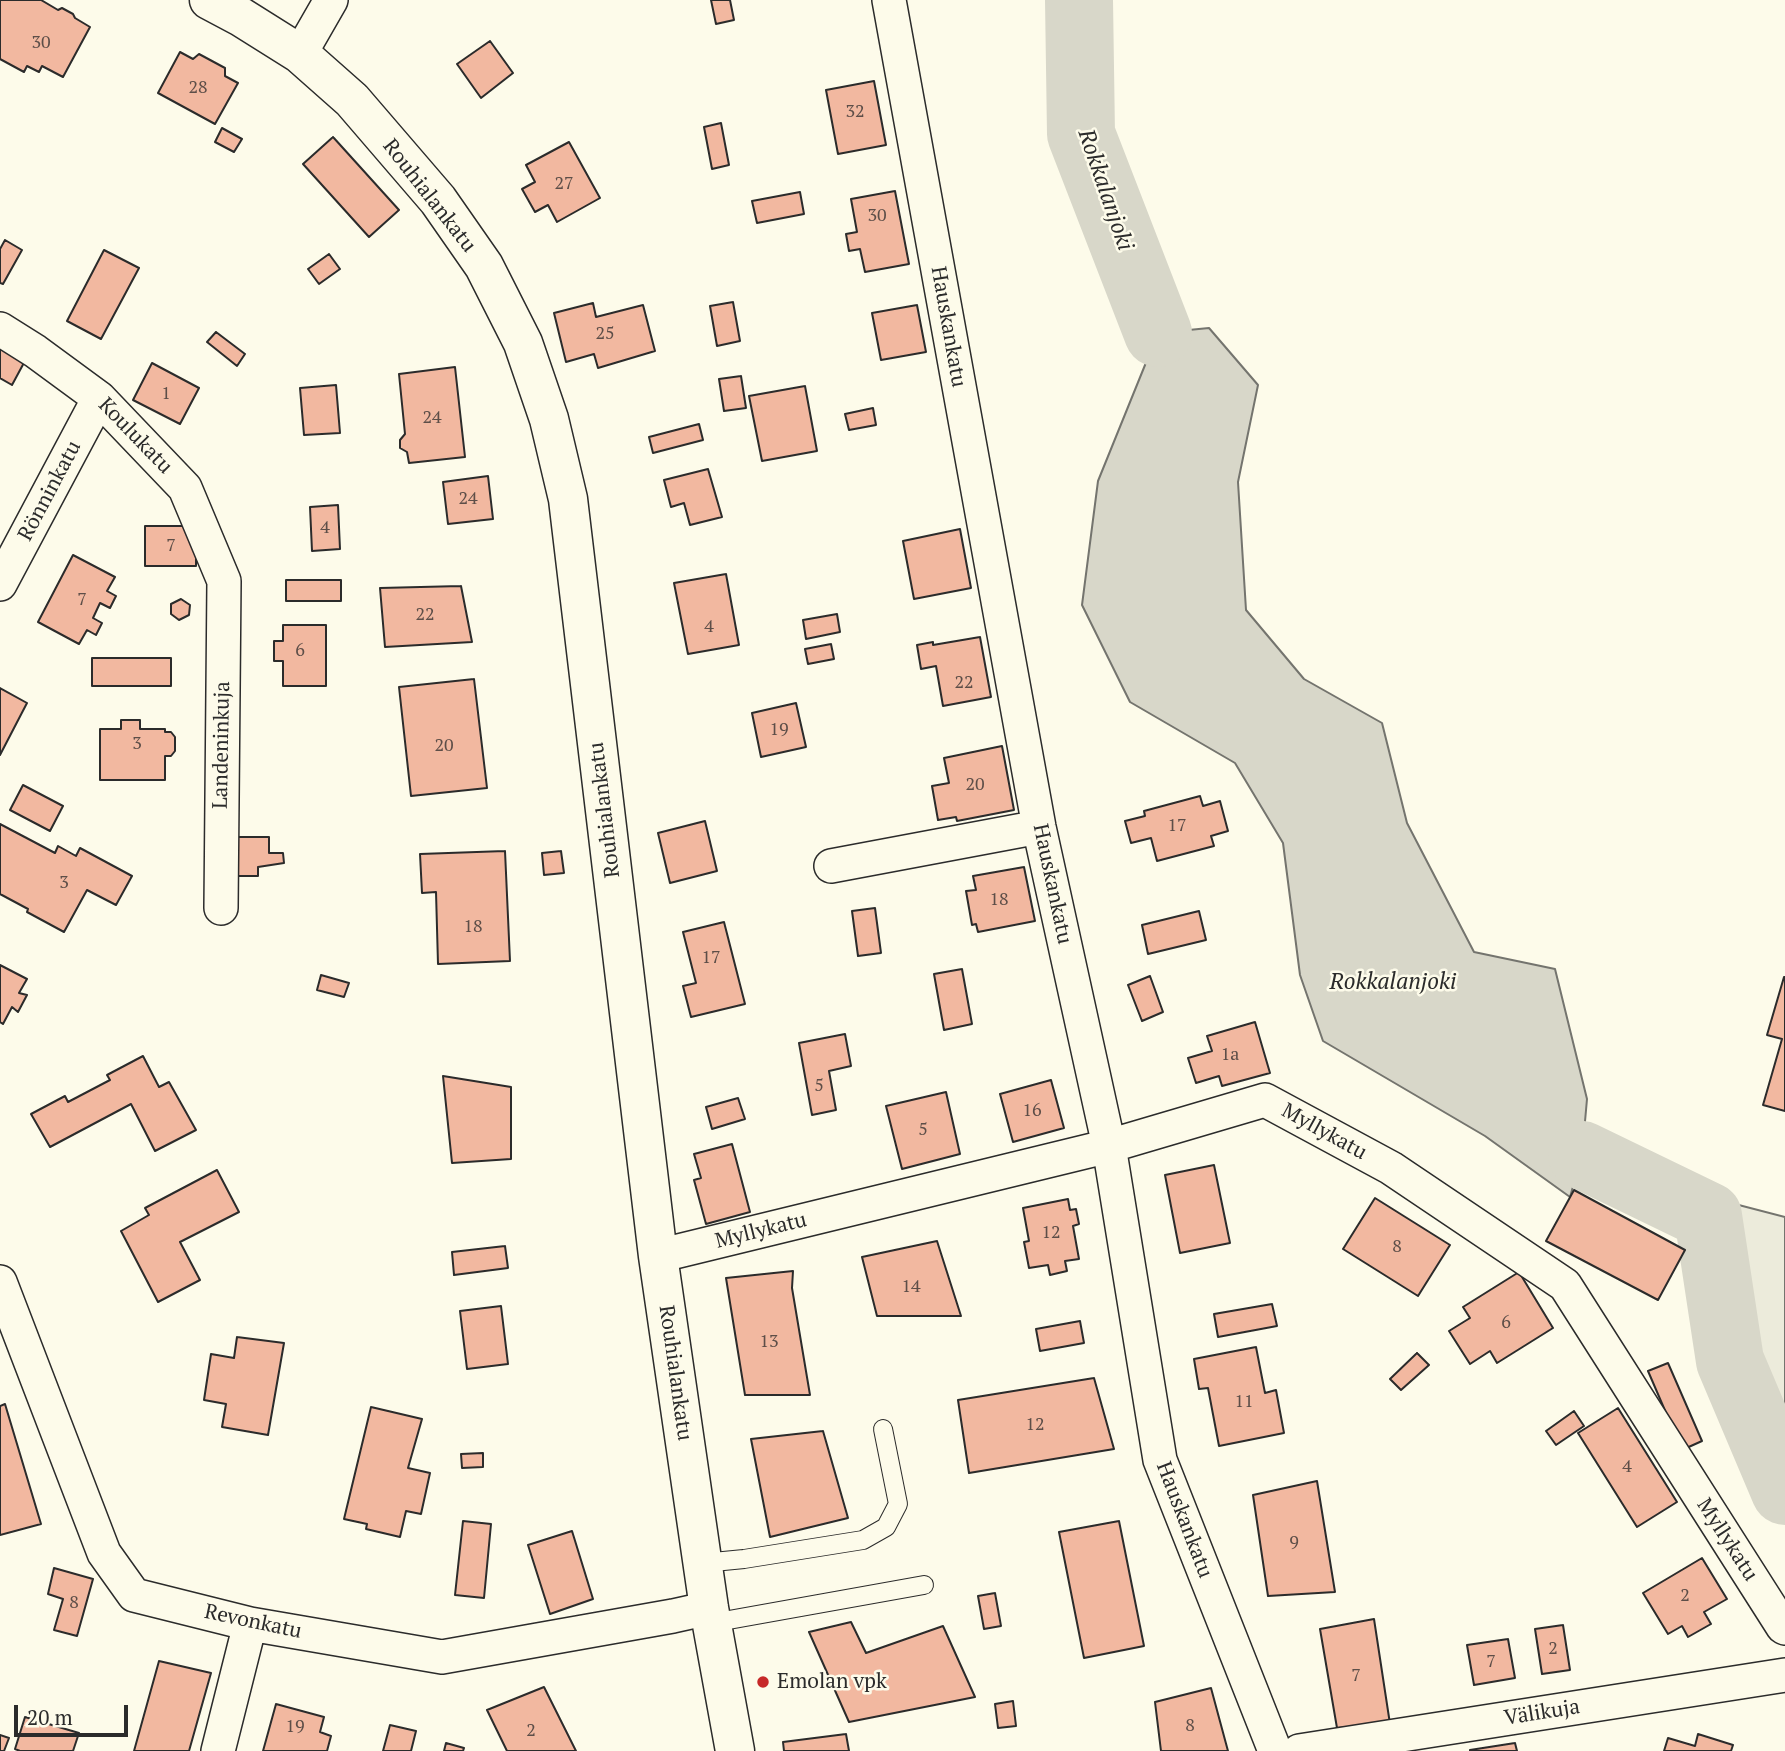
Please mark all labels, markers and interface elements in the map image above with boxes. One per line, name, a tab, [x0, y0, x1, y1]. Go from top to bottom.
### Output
house number: 30	[31, 32, 51, 54]
house number: 28	[188, 77, 208, 99]
house number: 32	[845, 101, 865, 123]
water label: Rokkalanjoki	[1071, 126, 1139, 254]
street label: Rouhialankatu	[377, 134, 481, 258]
house number: 27	[554, 173, 574, 195]
house number: 30	[867, 205, 887, 227]
street label: Hauskankatu	[925, 265, 971, 389]
house number: 25	[595, 323, 615, 345]
house number: 1	[161, 383, 171, 405]
street label: Koulukatu	[93, 393, 177, 479]
house number: 24	[422, 407, 442, 429]
street label: Rönninkatu	[13, 437, 87, 545]
house number: 24	[458, 488, 478, 510]
house number: 4	[320, 517, 330, 539]
house number: 7	[166, 535, 176, 557]
house number: 7	[77, 589, 87, 611]
house number: 22	[415, 604, 435, 626]
house number: 4	[704, 616, 714, 638]
house number: 6	[295, 640, 305, 662]
house number: 22	[954, 672, 974, 694]
street label: Landeninkuja	[208, 681, 236, 809]
house number: 19	[769, 719, 789, 741]
house number: 3	[132, 733, 142, 755]
house number: 20	[434, 735, 454, 757]
street label: Rouhialankatu	[584, 741, 626, 879]
house number: 20	[965, 774, 985, 796]
house number: 17	[1167, 815, 1187, 837]
street label: Hauskankatu	[1027, 822, 1077, 946]
house number: 3	[59, 872, 69, 894]
house number: 18	[989, 889, 1009, 911]
house number: 18	[463, 916, 483, 938]
house number: 17	[701, 947, 721, 969]
water label: Rokkalanjoki	[1330, 968, 1456, 996]
house number: 1a	[1221, 1044, 1239, 1066]
house number: 5	[814, 1075, 824, 1097]
street label: Myllykatu	[1277, 1098, 1371, 1166]
house number: 16	[1022, 1100, 1042, 1122]
house number: 5	[918, 1119, 928, 1141]
street label: Myllykatu	[713, 1207, 809, 1255]
house number: 12	[1041, 1222, 1061, 1244]
house number: 8	[1392, 1236, 1402, 1258]
house number: 14	[901, 1276, 921, 1298]
street label: Rouhialankatu	[653, 1304, 697, 1442]
house number: 6	[1501, 1312, 1511, 1334]
house number: 13	[759, 1331, 779, 1353]
house number: 11	[1234, 1391, 1254, 1413]
house number: 12	[1025, 1414, 1045, 1436]
house number: 4	[1622, 1456, 1632, 1478]
street label: Hauskankatu	[1150, 1458, 1218, 1582]
street label: Myllykatu	[1691, 1494, 1763, 1586]
house number: 9	[1289, 1532, 1299, 1554]
house number: 2	[1680, 1585, 1690, 1607]
house number: 8	[69, 1592, 79, 1614]
street label: Revonkatu	[202, 1599, 304, 1645]
house number: 2	[1548, 1638, 1558, 1660]
house number: 7	[1486, 1651, 1496, 1673]
house number: 7	[1351, 1665, 1361, 1687]
place label: Emolan vpk	[777, 1669, 887, 1695]
marker: Emolan vpk	[755, 1674, 771, 1690]
scale bar	[18, 1692, 131, 1736]
street label: Välikuja	[1502, 1695, 1582, 1731]
text: 20 m	[27, 1703, 73, 1731]
house number: 8	[1185, 1715, 1195, 1737]
house number: 19	[285, 1716, 305, 1738]
house number: 2	[526, 1720, 536, 1742]

